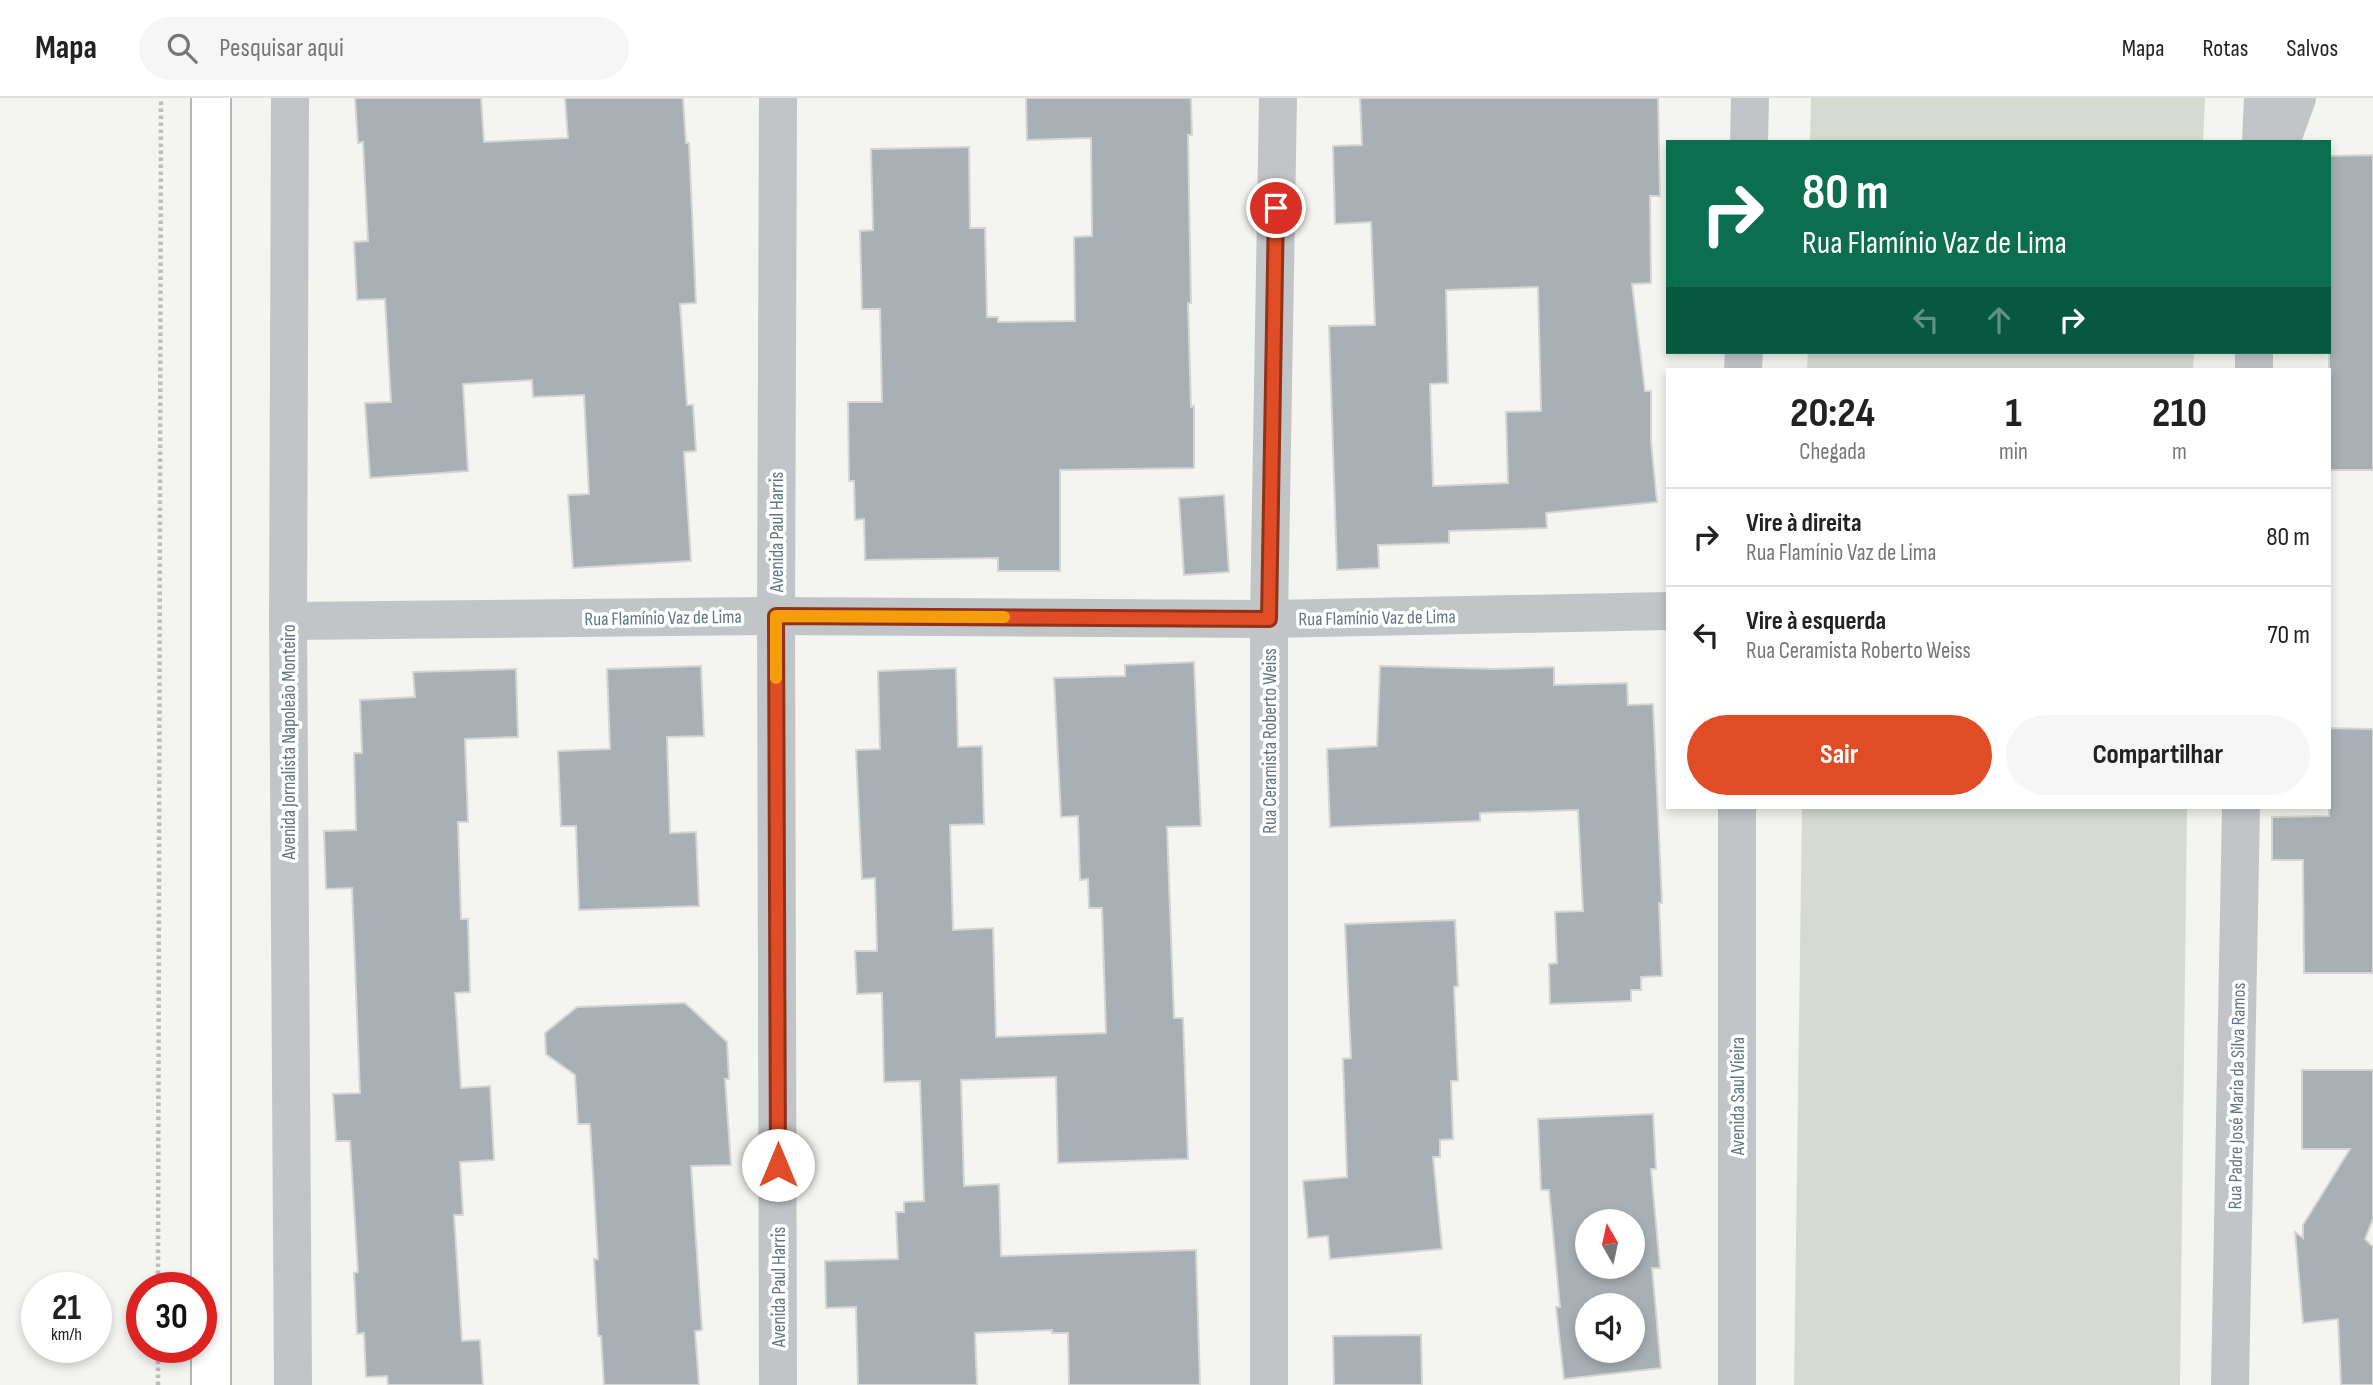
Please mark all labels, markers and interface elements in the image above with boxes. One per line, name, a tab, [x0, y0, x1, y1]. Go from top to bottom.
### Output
search box	[139, 17, 629, 80]
text: Mapa	[35, 28, 97, 68]
icon: search	[163, 29, 201, 67]
text: Pesquisar aqui	[219, 33, 344, 64]
text: Mapa	[2122, 34, 2165, 63]
text: Rotas	[2203, 34, 2248, 63]
text: Salvos	[2286, 34, 2338, 63]
text: 80 m	[1802, 164, 1889, 223]
icon: right	[1687, 168, 1778, 259]
pin	[1246, 178, 1306, 238]
icon: arrive	[1257, 189, 1295, 227]
text: Rua Flamínio Vaz de Lima	[1802, 224, 2067, 263]
icon: left	[1907, 301, 1945, 339]
icon: ahead	[1980, 301, 2018, 339]
icon: right	[2053, 301, 2091, 339]
text: 20:24	[1790, 388, 1875, 439]
text: 1	[2005, 388, 2022, 439]
text: 210	[2152, 388, 2207, 439]
text: Chegada	[1799, 438, 1866, 466]
text: min	[1999, 438, 2028, 466]
text: m	[2172, 438, 2187, 466]
street label: Avenida Paul Harris	[766, 472, 789, 593]
text: Vire à direita	[1746, 508, 1862, 539]
icon: right	[1687, 518, 1725, 556]
text: 80 m	[2266, 522, 2310, 553]
text: Rua Flamínio Vaz de Lima	[1746, 539, 1936, 567]
street label: Rua Flamínio Vaz de Lima	[584, 606, 742, 631]
street label: Rua Flamínio Vaz de Lima	[1298, 606, 1456, 631]
text: Vire à esquerda	[1746, 606, 1886, 637]
icon: left	[1687, 616, 1725, 654]
text: 70 m	[2267, 620, 2310, 651]
street label: Avenida Jornalista Napoleão Monteiro	[278, 624, 301, 861]
text: Rua Ceramista Roberto Weiss	[1746, 637, 1971, 665]
street label: Rua Ceramista Roberto Weiss	[1259, 648, 1282, 834]
button: Sair	[1687, 715, 1992, 795]
button: Compartilhar	[2006, 715, 2310, 795]
street label: Rua Padre José Maria da Silva Ramos	[2224, 982, 2251, 1210]
street label: Avenida Saul Vieira	[1727, 1037, 1750, 1156]
position arrow	[741, 1128, 815, 1202]
north arrow	[1575, 1209, 1645, 1279]
map controls	[1575, 1209, 1645, 1363]
street label: Avenida Paul Harris	[768, 1227, 791, 1348]
speed limit sign: 30	[126, 1272, 217, 1363]
text: 21	[52, 1287, 81, 1330]
button: sound	[1575, 1293, 1645, 1363]
text: km/h	[51, 1324, 82, 1345]

